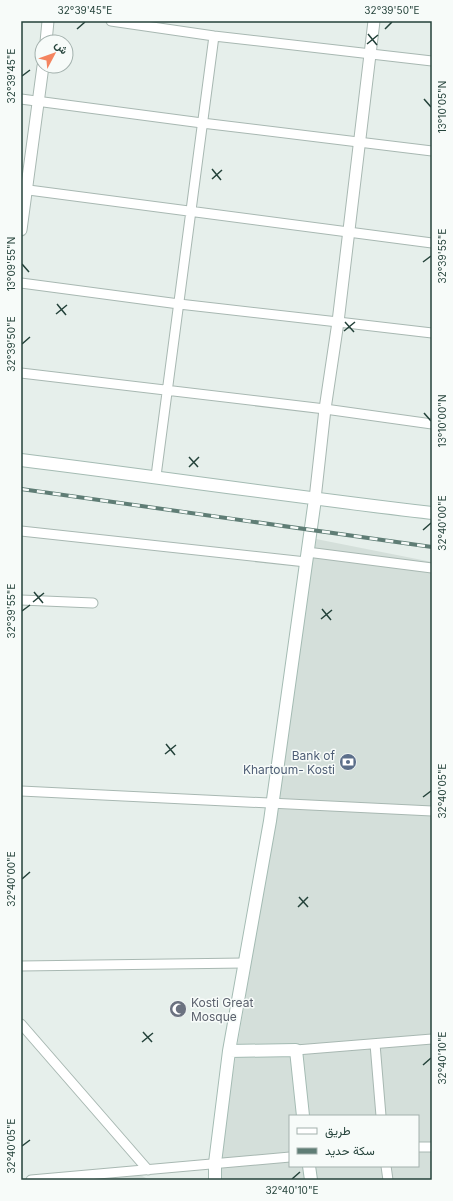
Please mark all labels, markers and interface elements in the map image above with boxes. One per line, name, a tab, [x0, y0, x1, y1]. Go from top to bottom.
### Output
text: 32°39'45"E	[58, 4, 112, 16]
text: 32°39'50"E	[364, 4, 420, 16]
north arrow	[34, 34, 74, 74]
text: ش	[52, 38, 71, 57]
text: 32°39'45"E	[5, 49, 17, 103]
text: 13°10'05"N	[436, 81, 448, 133]
text: 32°39'55"E	[436, 228, 448, 284]
text: 13°09'55"N	[5, 237, 17, 291]
text: 32°39'50"E	[5, 316, 17, 372]
text: 13°10'00"N	[436, 395, 448, 447]
text: 32°40'00"E	[436, 495, 448, 551]
text: 32°39'55"E	[5, 583, 17, 639]
place label: Bank of Khartoum- Kosti	[243, 748, 336, 777]
bank icon: Bank of Khartoum- Kosti	[338, 752, 358, 772]
text: 32°40'05"E	[436, 763, 448, 819]
text: 32°40'00"E	[5, 851, 17, 907]
place label: Kosti Great Mosque	[191, 995, 253, 1024]
mosque icon: Kosti Great Mosque	[168, 999, 188, 1019]
text: 32°40'10"E	[436, 1031, 448, 1085]
legend	[289, 1115, 419, 1167]
text: 32°40'05"E	[5, 1118, 17, 1174]
text: طريق	[325, 1123, 351, 1139]
text: سكة حديد	[325, 1143, 375, 1158]
text: 32°40'10"E	[265, 1184, 319, 1196]

